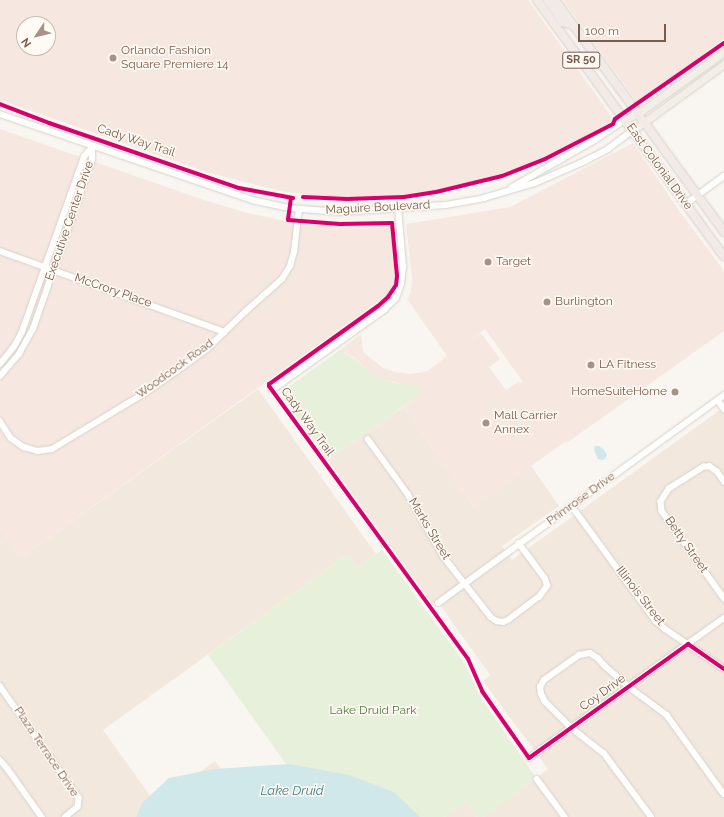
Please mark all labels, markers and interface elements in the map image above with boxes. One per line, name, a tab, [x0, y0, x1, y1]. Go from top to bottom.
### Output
north arrow	[16, 16, 56, 56]
scale bar	[580, 16, 668, 42]
text: 100 m	[585, 24, 619, 38]
text: N	[19, 35, 34, 50]
place label: Orlando Fashion Square Premiere 14	[121, 44, 229, 72]
road number: SR 50	[562, 51, 600, 69]
marker: Orlando Fashion Square Premiere 14	[108, 53, 118, 63]
street label: Cady Way Trail	[95, 121, 177, 161]
street label: East Colonial Drive	[623, 121, 695, 213]
street label: Executive Center Drive	[43, 159, 97, 283]
street label: Maguire Boulevard	[325, 198, 431, 218]
place label: Target	[496, 255, 531, 269]
marker: Target	[483, 257, 493, 267]
street label: McCrory Place	[72, 271, 154, 311]
place label: Burlington	[555, 295, 613, 309]
marker: Burlington	[542, 297, 552, 307]
street label: Woodcock Road	[134, 336, 216, 402]
place label: LA Fitness	[599, 358, 657, 372]
marker: LA Fitness	[586, 360, 596, 370]
street label: Cady Way Trail	[277, 384, 337, 460]
place label: HomeSuiteHome	[571, 385, 667, 399]
marker: HomeSuiteHome	[670, 387, 680, 397]
place label: Mall Carrier Annex	[494, 409, 558, 437]
marker: Mall Carrier Annex	[481, 418, 491, 428]
street label: Primrose Drive	[544, 469, 618, 529]
street label: Marks Street	[405, 495, 453, 563]
street label: Betty Street	[661, 514, 711, 576]
street label: Illinois Street	[612, 564, 668, 628]
street label: Coy Drive	[577, 671, 629, 715]
street label: Plaza Terrace Drive	[10, 704, 82, 800]
park label: Lake Druid Park	[329, 704, 417, 718]
water label: Lake Druid	[260, 783, 324, 799]

